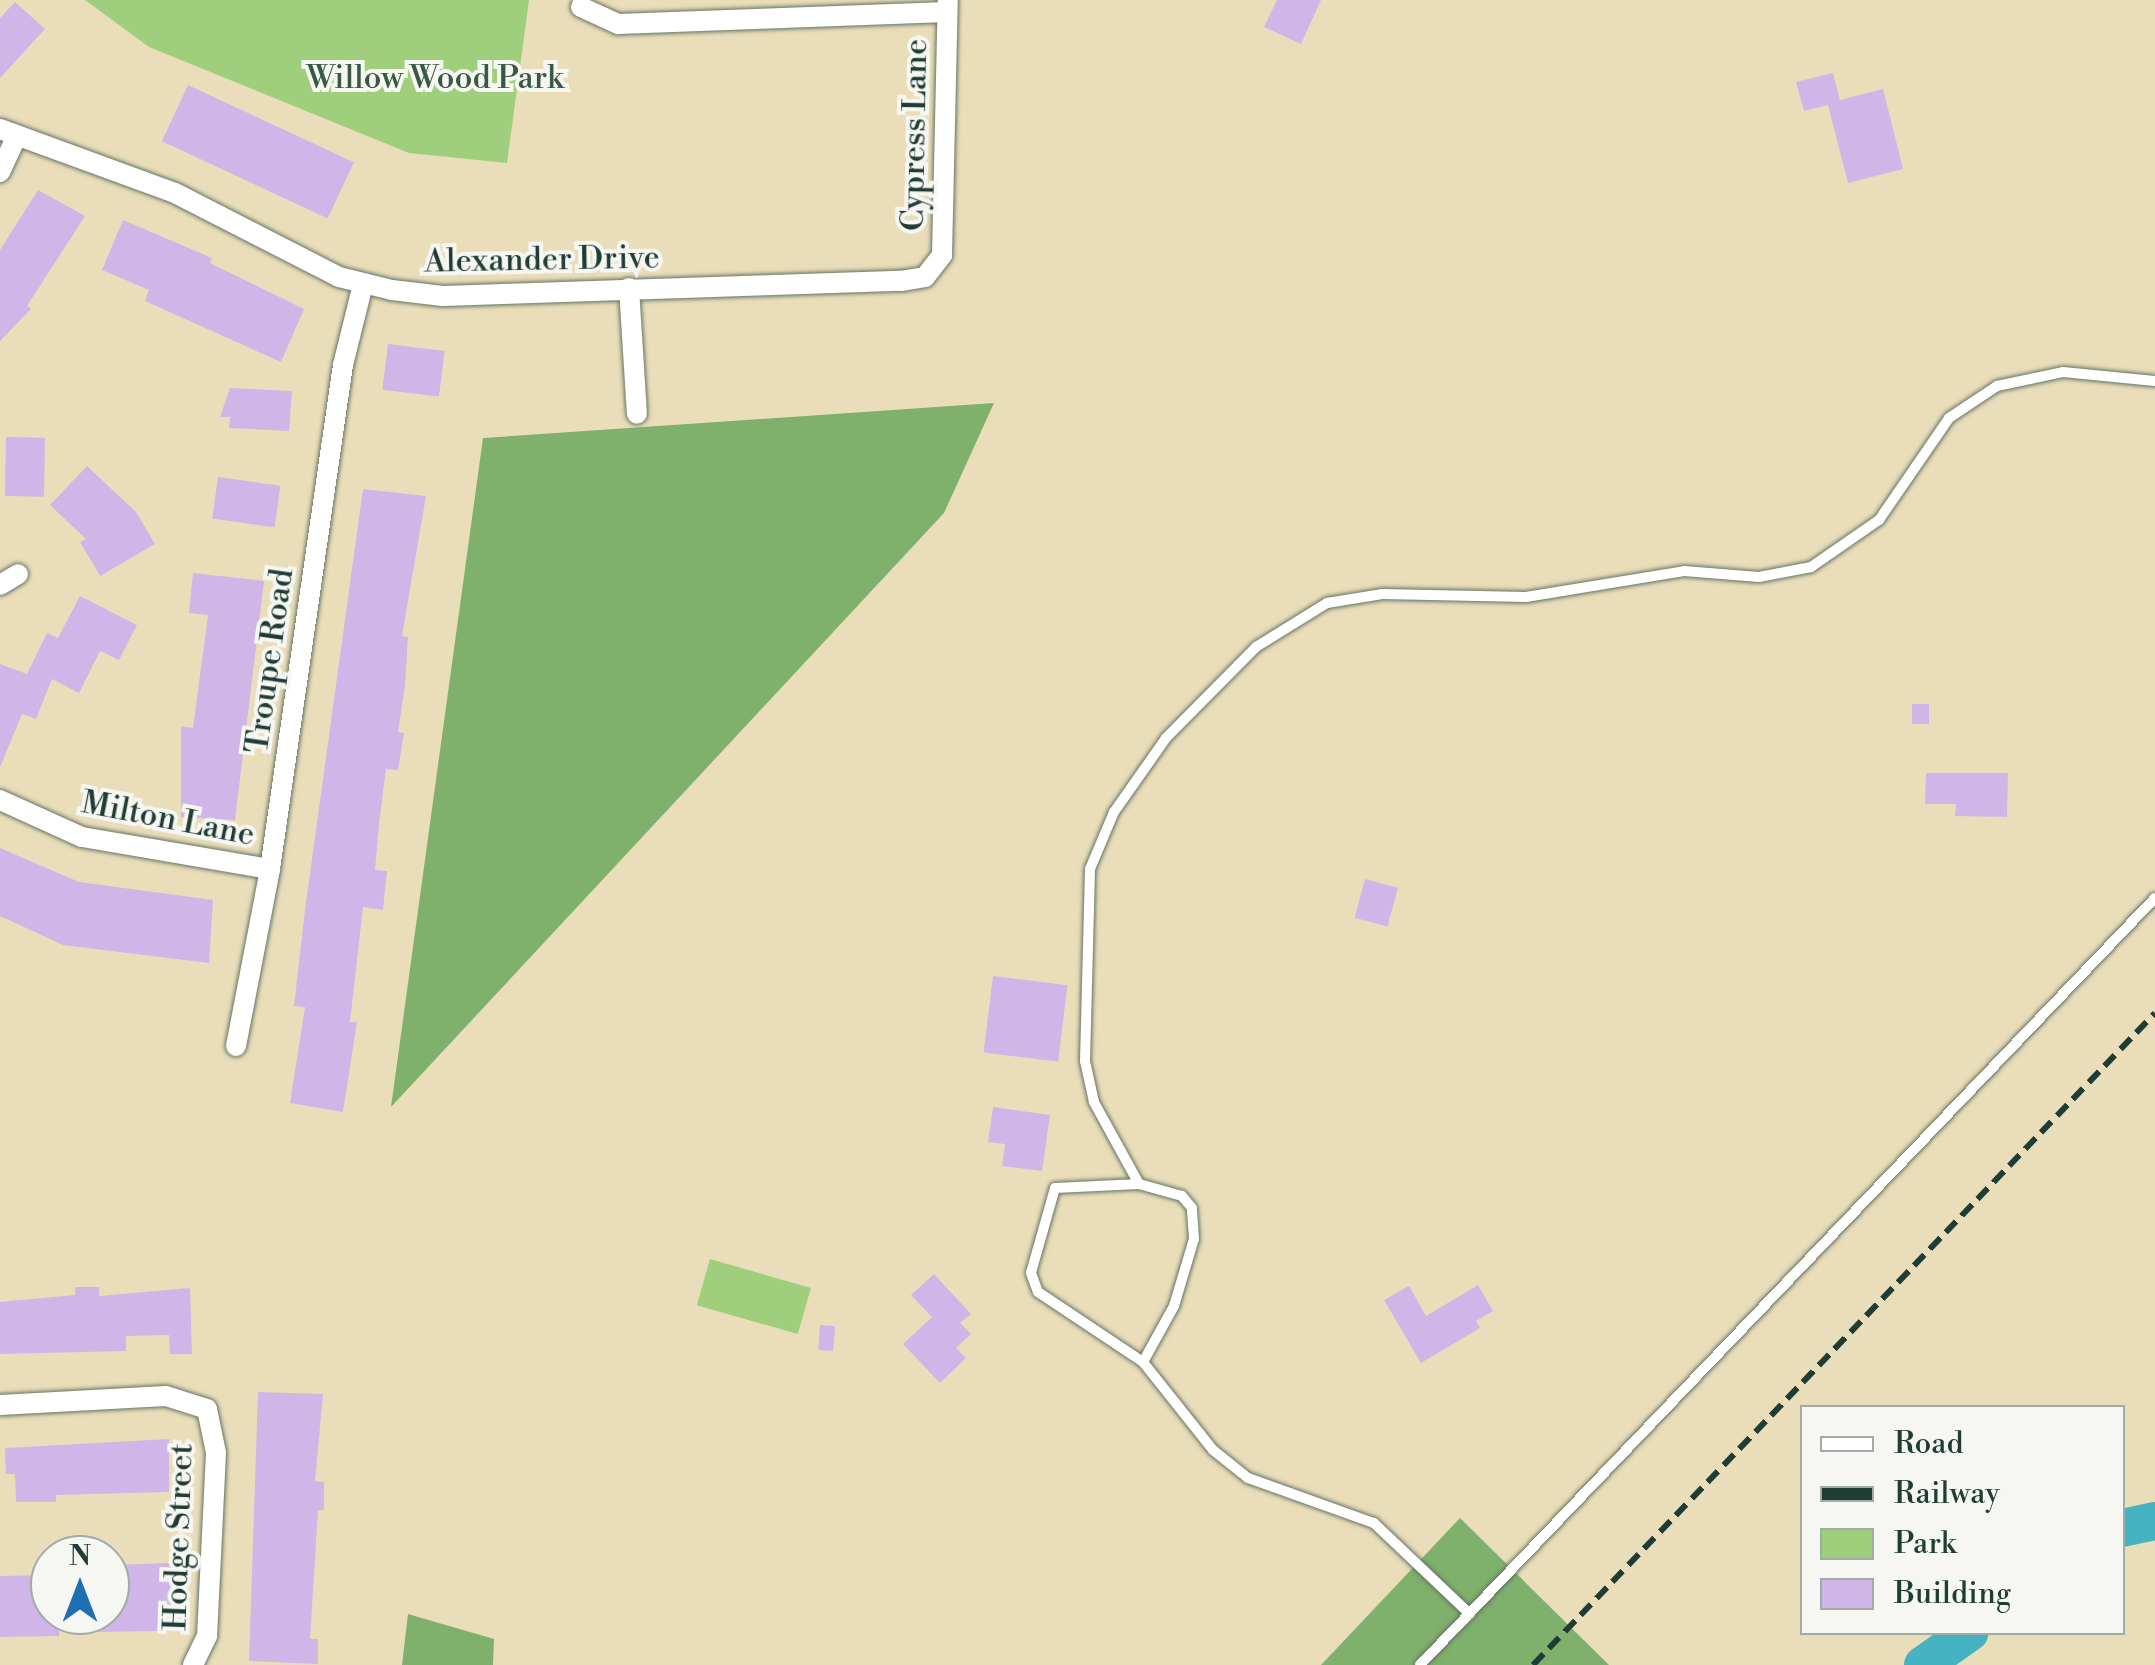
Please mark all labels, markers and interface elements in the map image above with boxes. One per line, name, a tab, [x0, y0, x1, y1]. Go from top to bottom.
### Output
street label: Cypress Lane	[894, 39, 936, 231]
park label: Willow Wood Park	[306, 59, 564, 97]
street label: Alexander Drive	[424, 239, 660, 281]
street label: Troupe Road	[238, 566, 302, 756]
street label: Milton Lane	[78, 783, 258, 855]
legend	[1800, 1405, 2125, 1635]
text: Road	[1894, 1425, 1964, 1463]
street label: Hodge Street	[157, 1443, 201, 1631]
text: Railway	[1894, 1475, 2000, 1513]
text: Park	[1894, 1525, 1956, 1563]
north arrow	[30, 1535, 130, 1635]
text: N	[69, 1539, 91, 1574]
text: Building	[1894, 1575, 2011, 1613]

